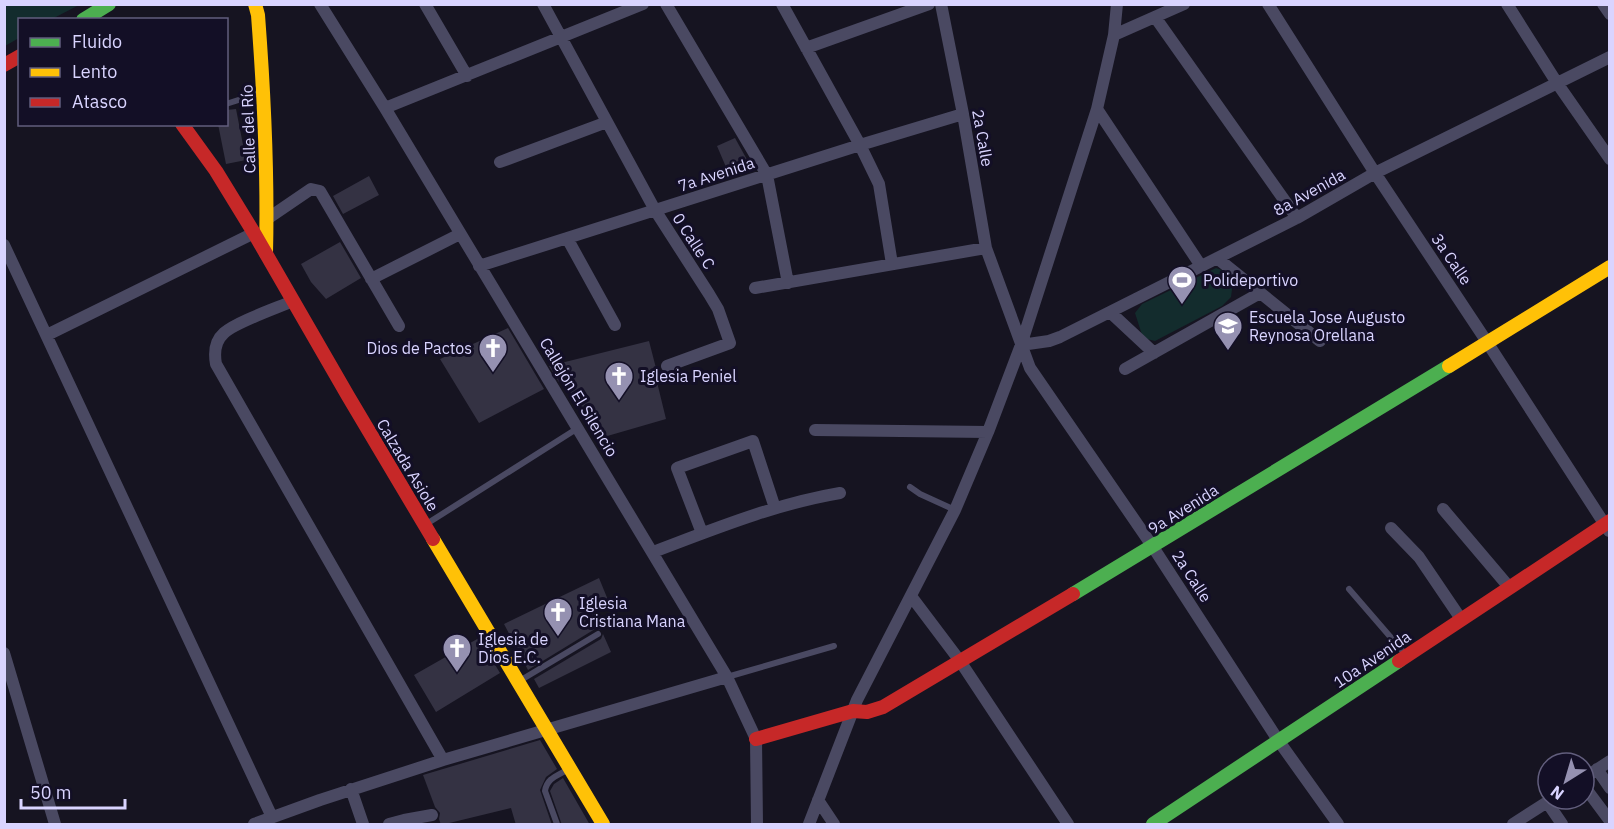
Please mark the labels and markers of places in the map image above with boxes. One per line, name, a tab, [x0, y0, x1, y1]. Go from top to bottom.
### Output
sports icon: Polideportivo	[1166, 264, 1198, 306]
place label: Polideportivo	[1203, 270, 1298, 290]
place label: Escuela Jose Augusto Reynosa Orellana	[1249, 307, 1405, 345]
school or university icon: Escuela Jose Augusto Reynosa Orellana	[1212, 310, 1244, 352]
church icon: Dios de Pactos	[477, 332, 509, 374]
place label: Dios de Pactos	[366, 338, 472, 358]
church icon: Iglesia Peniel	[603, 360, 635, 402]
place label: Iglesia Peniel	[640, 366, 736, 386]
place label: Iglesia Cristiana Mana	[579, 593, 686, 631]
church icon: Iglesia Cristiana Mana	[542, 596, 574, 638]
place label: Iglesia de Dios E.C.	[478, 629, 548, 667]
church icon: Iglesia de Dios E.C.	[441, 632, 473, 674]

